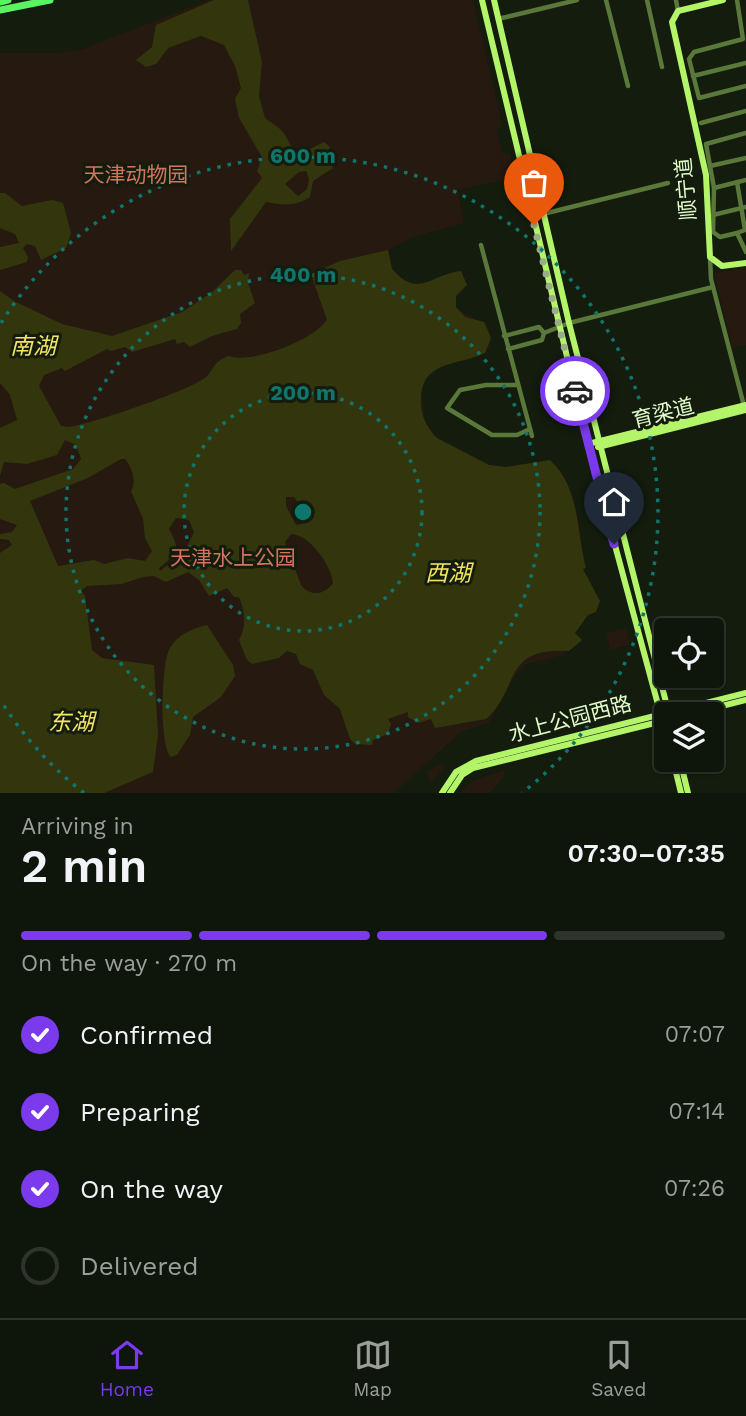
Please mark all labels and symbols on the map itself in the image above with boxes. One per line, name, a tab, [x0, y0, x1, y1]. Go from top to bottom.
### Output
text: 600 m	[270, 143, 336, 168]
pin	[504, 153, 564, 225]
street label: 顺宁道	[670, 157, 701, 222]
park label: 天津动物园	[84, 162, 189, 187]
text: 400 m	[270, 262, 336, 287]
water label: 南湖	[10, 333, 59, 360]
courier	[540, 356, 610, 426]
text: 200 m	[270, 380, 336, 405]
street label: 育梁道	[629, 393, 696, 432]
pin	[584, 472, 644, 544]
centre of rings	[291, 500, 315, 524]
park label: 天津水上公园	[170, 545, 296, 570]
water label: 西湖	[425, 560, 474, 587]
street label: 水上公园西路	[506, 690, 634, 747]
water label: 东湖	[48, 709, 97, 736]

